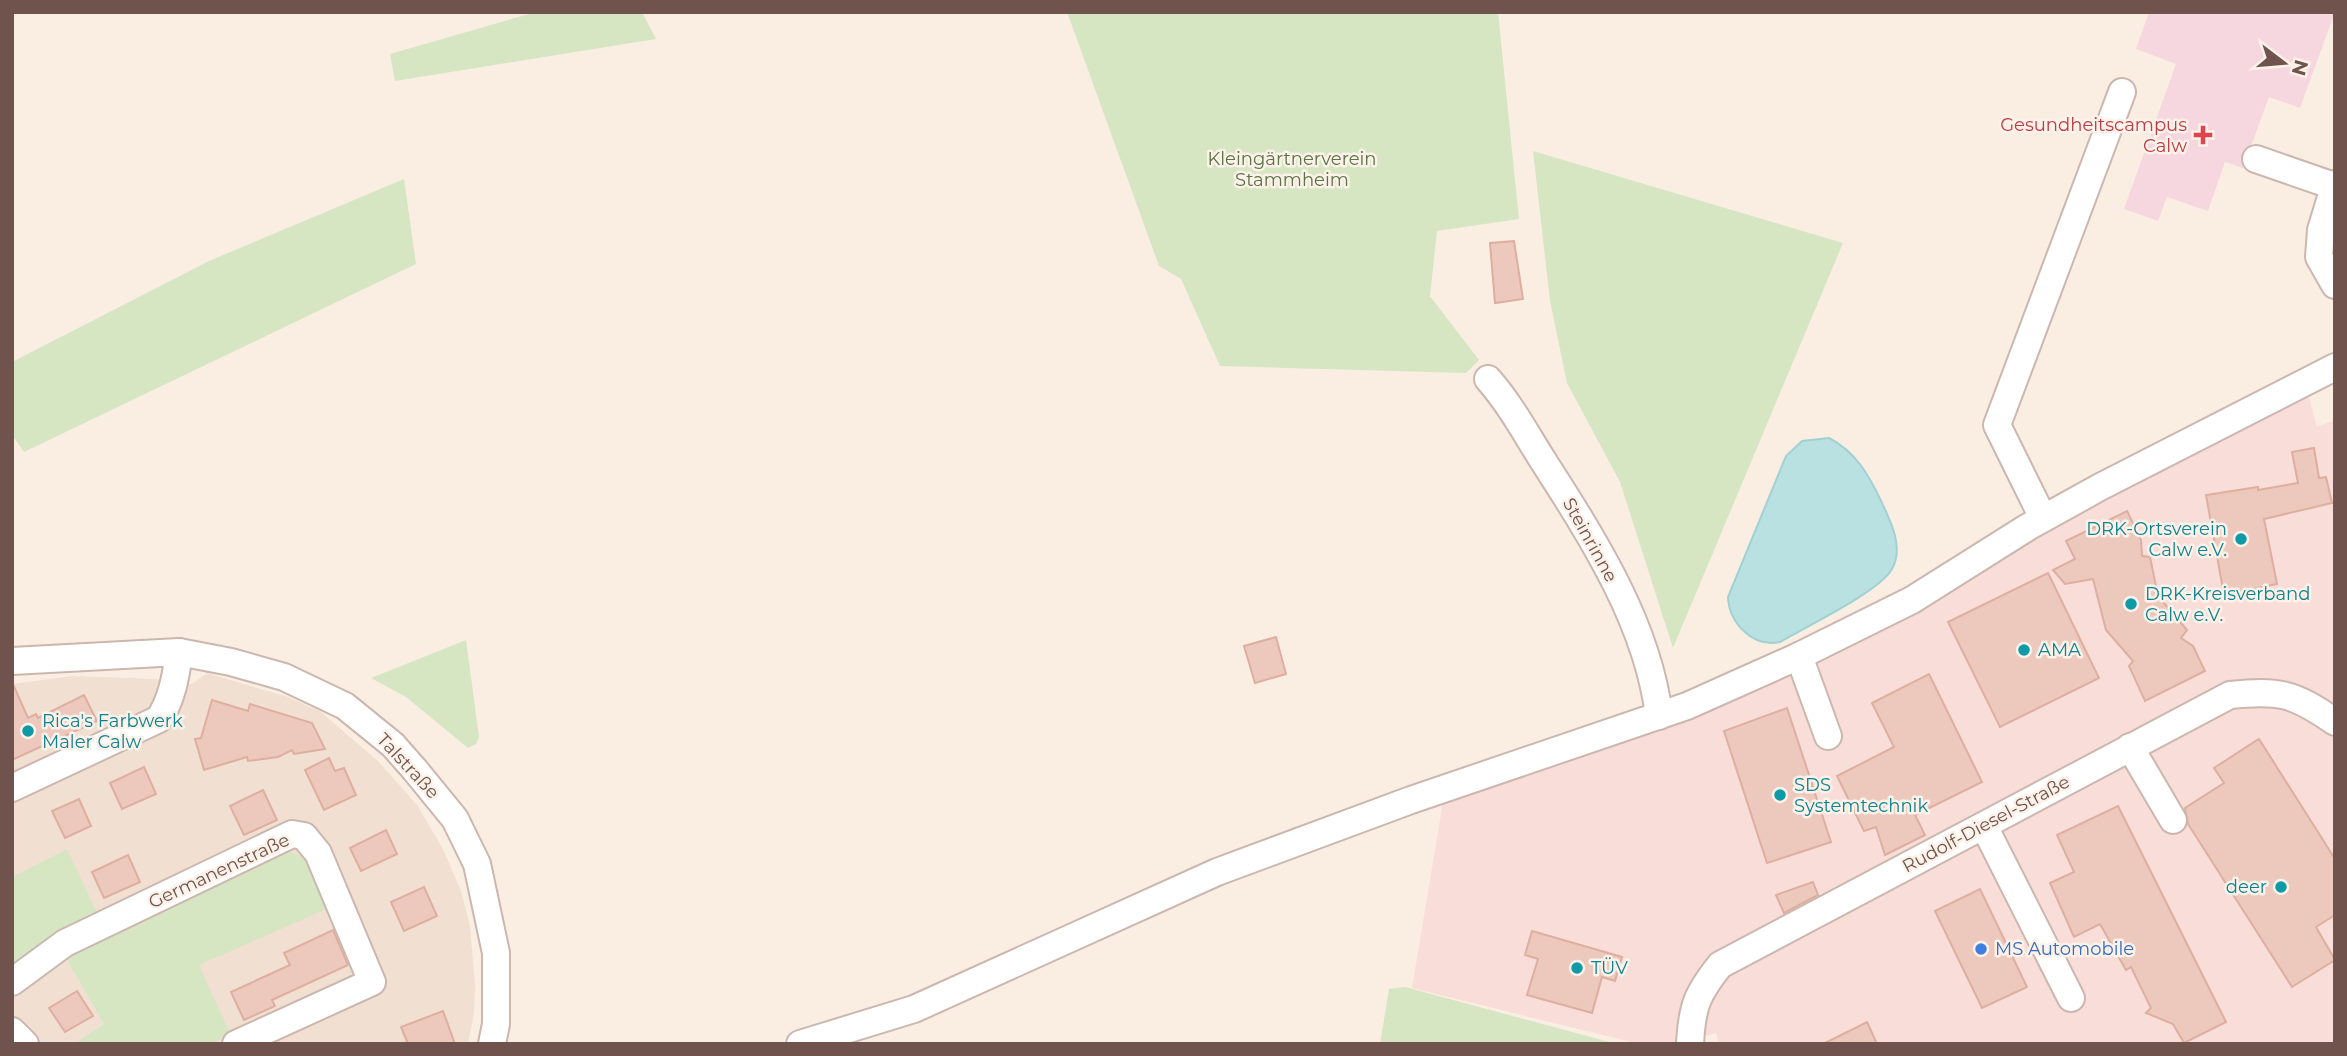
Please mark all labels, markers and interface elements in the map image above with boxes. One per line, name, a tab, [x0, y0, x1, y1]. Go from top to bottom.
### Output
north arrow	[2249, 28, 2319, 98]
text: N	[2287, 57, 2313, 78]
place label: Gesundheitscampus Calw	[2000, 114, 2187, 157]
marker: Gesundheitscampus Calw	[2193, 125, 2213, 145]
park label: Kleingärtnerverein Stammheim	[1207, 148, 1377, 191]
street label: Steinrinne	[1558, 494, 1622, 586]
place label: DRK-Ortsverein Calw e.V.	[2086, 518, 2227, 561]
marker: DRK-Ortsverein Calw e.V.	[2233, 531, 2249, 547]
place label: DRK-Kreisverband Calw e.V.	[2145, 583, 2310, 626]
marker: DRK-Kreisverband Calw e.V.	[2123, 596, 2139, 612]
place label: AMA	[2038, 639, 2081, 661]
marker: AMA	[2016, 642, 2032, 658]
place label: Rica's Farbwerk Maler Calw	[42, 710, 183, 753]
marker: Rica's Farbwerk Maler Calw	[20, 723, 36, 739]
street label: Talstraße	[372, 729, 444, 803]
street label: Rudolf-Diesel-Straße	[1899, 771, 2073, 877]
place label: SDS Systemtechnik	[1794, 774, 1928, 817]
marker: SDS Systemtechnik	[1772, 787, 1788, 803]
street label: Germanenstraße	[145, 829, 293, 913]
place label: deer	[2226, 876, 2267, 898]
marker: deer	[2273, 879, 2289, 895]
place label: MS Automobile	[1995, 938, 2134, 960]
marker: MS Automobile	[1973, 941, 1989, 957]
place label: TÜV	[1591, 957, 1628, 979]
marker: TÜV	[1569, 960, 1585, 976]

